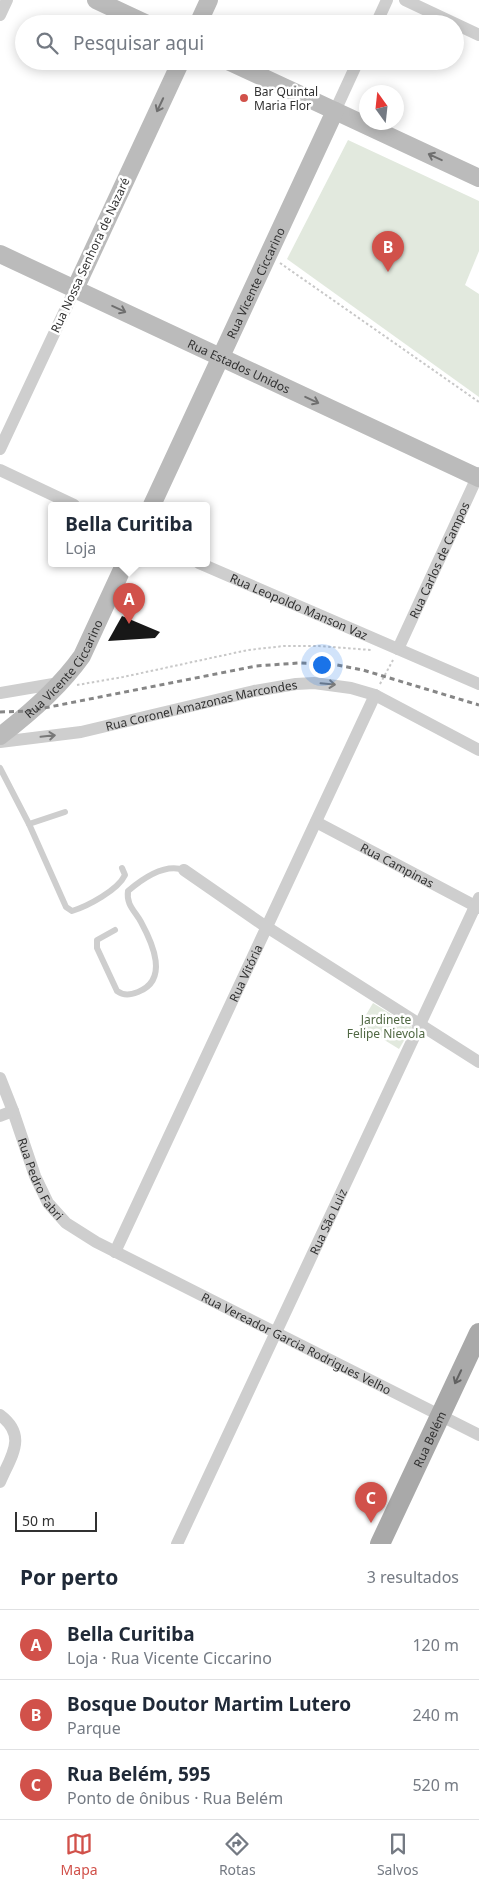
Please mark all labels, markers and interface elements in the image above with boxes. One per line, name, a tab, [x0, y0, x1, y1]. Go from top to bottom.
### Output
search box	[15, 15, 464, 70]
icon: search	[33, 29, 61, 57]
text: Pesquisar aqui	[73, 30, 204, 56]
place label: Bar Quintal Maria Flor	[254, 83, 318, 114]
north arrow	[359, 85, 404, 130]
marker: Bar Quintal Maria Flor	[238, 92, 250, 104]
one-way arrow	[155, 97, 164, 112]
one-way arrow	[428, 152, 443, 162]
street label: Rua Nossa Senhora de Nazaré	[46, 174, 134, 335]
street label: Rua Vicente Ciccarino	[222, 224, 288, 341]
pin: B	[372, 231, 404, 272]
one-way arrow	[111, 305, 126, 315]
street label: Rua Estados Unidos	[185, 335, 293, 397]
one-way arrow	[304, 396, 319, 405]
street label: Rua Carlos de Campos	[405, 499, 473, 621]
popup	[48, 502, 210, 567]
text: Bella Curitiba	[65, 511, 193, 537]
text: Loja	[65, 537, 96, 559]
street label: Rua Leopoldo Manson Vaz	[227, 569, 371, 644]
pin: A	[113, 583, 145, 624]
street label: Rua Vicente Ciccarino	[21, 617, 106, 722]
your location	[309, 652, 335, 678]
street label: Rua Coronel Amazonas Marcondes	[104, 675, 299, 734]
one-way arrow	[319, 680, 335, 689]
one-way arrow	[40, 731, 56, 741]
street label: Rua Campinas	[358, 839, 437, 891]
street label: Rua Vitória	[225, 941, 266, 1004]
park label: Jardinete Felipe Nievola	[347, 1011, 425, 1042]
street label: Rua Pedro Fabri	[14, 1135, 68, 1223]
street label: Rua São Luiz	[305, 1185, 351, 1257]
street label: Rua Vereador Garcia Rodrigues Velho	[199, 1288, 394, 1398]
one-way arrow	[453, 1369, 462, 1384]
street label: Rua Belém	[409, 1408, 450, 1470]
pin: C	[355, 1482, 387, 1523]
scale bar	[15, 1509, 98, 1532]
text: 50 m	[22, 1511, 55, 1530]
text: Por perto	[20, 1563, 118, 1591]
text: 3 resultados	[367, 1566, 459, 1588]
text: Bella Curitiba	[67, 1621, 195, 1647]
text: A	[30, 1634, 42, 1656]
text: 120 m	[412, 1634, 459, 1656]
text: Loja · Rua Vicente Ciccarino	[67, 1647, 272, 1669]
text: Bosque Doutor Martim Lutero	[67, 1691, 351, 1717]
text: B	[31, 1704, 41, 1726]
text: 240 m	[412, 1704, 459, 1726]
text: Parque	[67, 1717, 121, 1739]
text: Rua Belém, 595	[67, 1761, 211, 1787]
text: C	[31, 1774, 41, 1796]
text: 520 m	[412, 1774, 459, 1796]
text: Ponto de ônibus · Rua Belém	[67, 1787, 283, 1809]
tab: Mapa	[61, 1830, 98, 1879]
tab: Rotas	[219, 1830, 256, 1879]
tab: Salvos	[377, 1830, 418, 1879]

